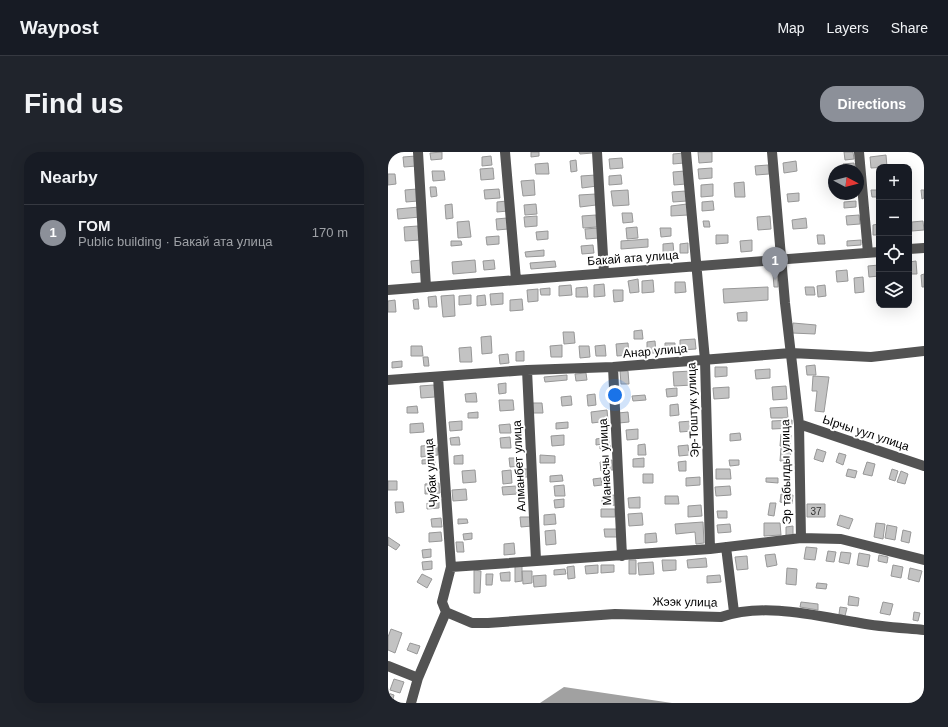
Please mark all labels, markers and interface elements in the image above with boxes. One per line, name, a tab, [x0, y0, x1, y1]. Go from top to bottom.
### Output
text: Waypost	[20, 17, 98, 38]
text: Map	[777, 20, 805, 36]
text: Layers	[827, 20, 869, 36]
text: Share	[891, 20, 928, 36]
button: Directions	[820, 86, 924, 122]
text: Find us	[24, 88, 124, 119]
north arrow	[828, 164, 864, 200]
map controls	[876, 164, 912, 308]
button: +	[876, 164, 912, 200]
text: Nearby	[40, 168, 98, 187]
button: −	[876, 200, 912, 236]
text: ГОМ	[78, 217, 110, 234]
text: 1	[49, 225, 57, 240]
text: 170 m	[312, 225, 348, 240]
text: Public building · Бакай ата улица	[78, 234, 273, 249]
button: locate	[876, 236, 912, 272]
pin: 1	[762, 247, 788, 280]
street label: Бакай ата улица	[587, 248, 679, 268]
button: layers	[876, 272, 912, 308]
street label: Анар улица	[622, 341, 688, 361]
street label: Эр-Тоштук улица	[684, 362, 702, 458]
your location	[605, 385, 625, 405]
street label: Ырчы уул улица	[821, 412, 911, 454]
street label: Манасчы улица	[596, 418, 614, 506]
street label: Эр табылды улица	[778, 419, 794, 525]
street label: Алманбет улица	[510, 420, 528, 512]
street label: Чубак улица	[422, 438, 440, 508]
house number: 37	[810, 506, 822, 517]
street label: Жээк улица	[652, 594, 718, 610]

